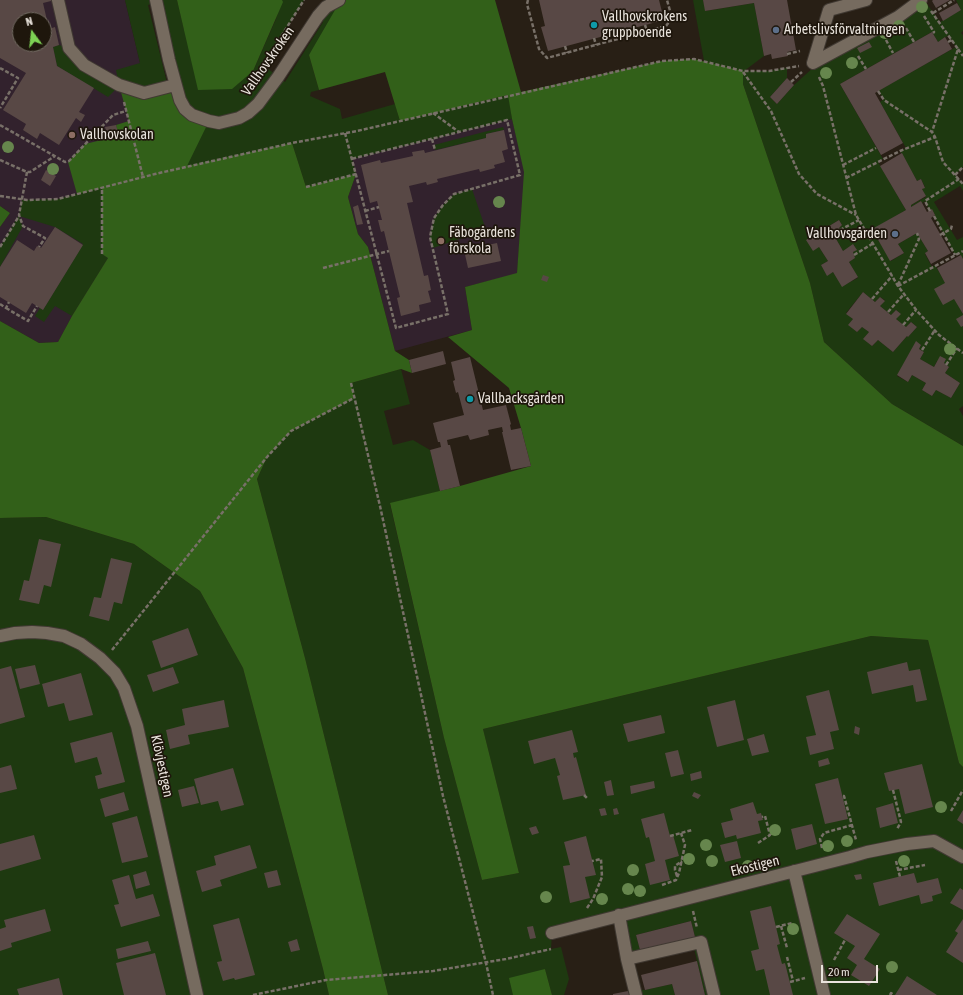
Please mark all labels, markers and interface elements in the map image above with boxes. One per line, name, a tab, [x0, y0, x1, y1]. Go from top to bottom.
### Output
place label: Vallhovskrokens gruppboende	[602, 9, 687, 42]
north arrow	[12, 12, 52, 52]
text: N	[24, 15, 34, 28]
marker: Vallhovskrokens gruppboende	[589, 20, 599, 30]
place label: Arbetslivsförvaltningen	[784, 22, 905, 38]
street label: Vallhovskroken	[238, 23, 298, 99]
marker: Arbetslivsförvaltningen	[771, 25, 781, 35]
place label: Vallhovskolan	[80, 127, 154, 143]
marker: Vallhovskolan	[67, 130, 77, 140]
place label: Fäbogårdens förskola	[449, 225, 515, 258]
place label: Vallhovsgården	[807, 226, 887, 242]
marker: Vallhovsgården	[890, 229, 900, 239]
marker: Fäbogårdens förskola	[436, 236, 446, 246]
place label: Vallbacksgården	[478, 391, 564, 407]
marker: Vallbacksgården	[465, 394, 475, 404]
street label: Klövjestigen	[147, 733, 177, 799]
street label: Ekostigen	[729, 852, 781, 880]
scale bar	[823, 957, 880, 983]
text: 20 m	[828, 965, 850, 979]

